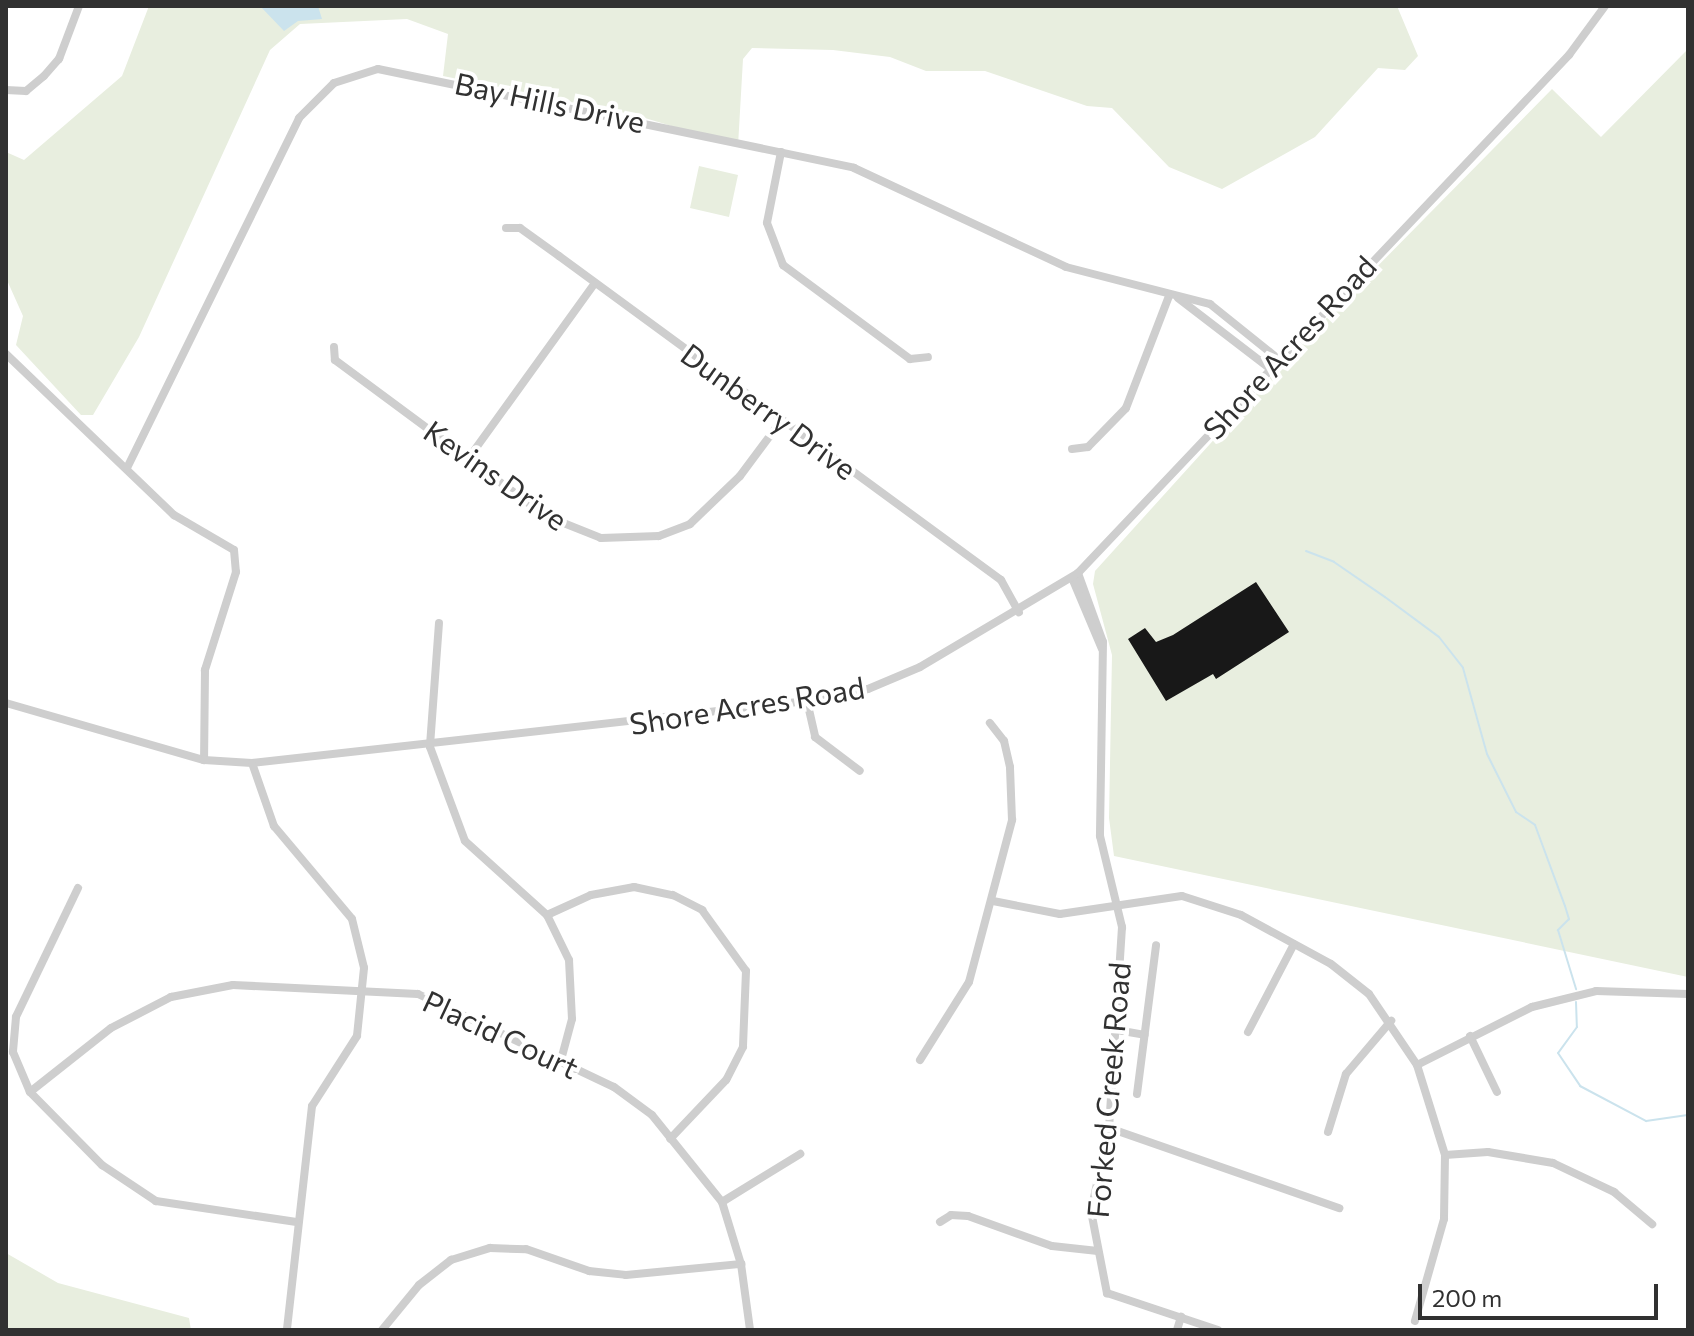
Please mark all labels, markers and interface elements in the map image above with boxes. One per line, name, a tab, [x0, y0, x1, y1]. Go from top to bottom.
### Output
street label: Bay Hills Drive	[452, 64, 648, 140]
street label: Shore Acres Road	[1195, 248, 1383, 446]
street label: Dunberry Drive	[675, 336, 863, 486]
street label: Kevins Drive	[417, 412, 575, 538]
street label: Shore Acres Road	[627, 669, 867, 741]
street label: Forked Creek Road	[1079, 961, 1137, 1219]
street label: Placid Court	[418, 982, 584, 1086]
scale bar	[1422, 1268, 1662, 1318]
text: 200 m	[1432, 1283, 1502, 1312]

